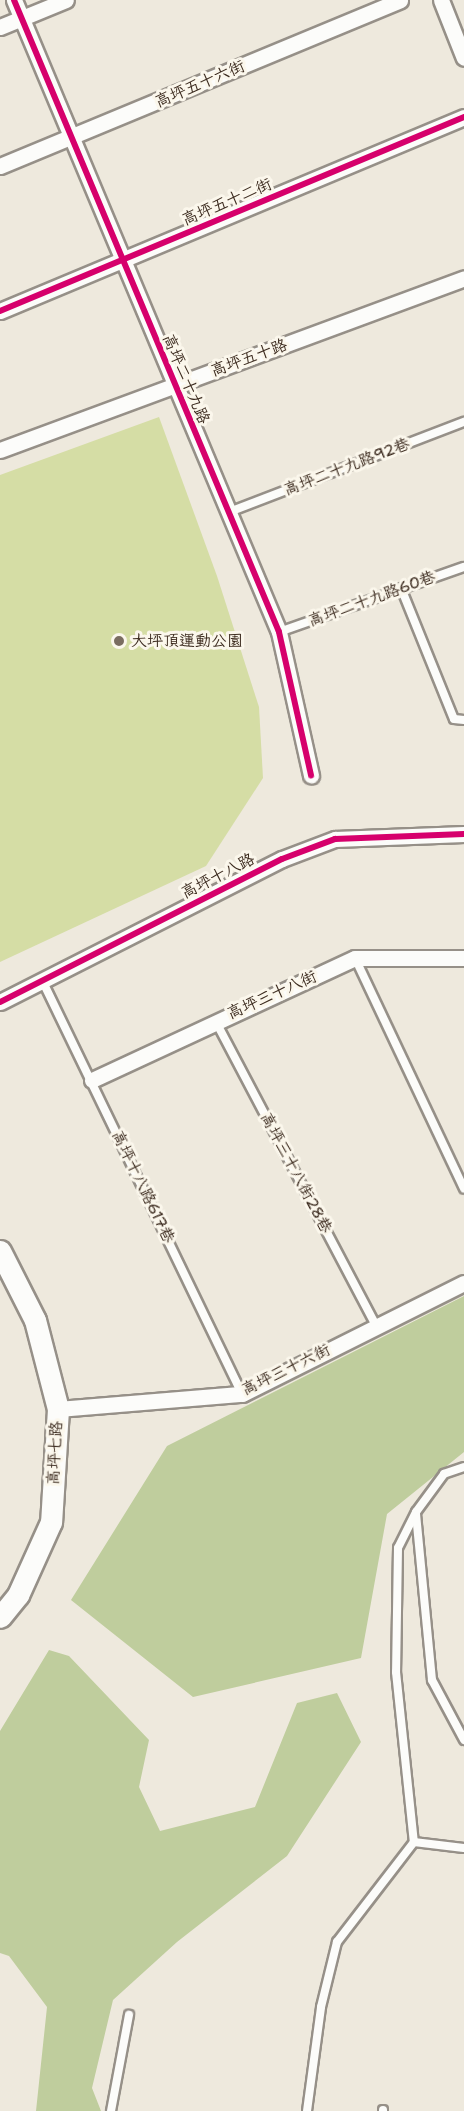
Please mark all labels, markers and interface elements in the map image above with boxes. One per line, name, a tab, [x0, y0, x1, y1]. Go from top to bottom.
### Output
street label: 高坪五十六街	[152, 56, 248, 112]
street label: 高坪五十二街	[179, 174, 275, 230]
street label: 高坪二十九路	[158, 331, 214, 427]
street label: 高坪五十路	[208, 335, 290, 381]
street label: 高坪二十九路92巷	[281, 434, 413, 500]
street label: 高坪二十九路60巷	[306, 567, 438, 631]
place label: 大坪頂運動公園	[131, 631, 243, 651]
marker: 大坪頂運動公園	[112, 634, 126, 648]
street label: 高坪十八路	[178, 849, 258, 903]
street label: 高坪三十八街	[224, 967, 320, 1023]
street label: 高坪三十八街28巷	[256, 1109, 336, 1237]
street label: 高坪十八路617巷	[107, 1128, 179, 1246]
street label: 高坪三十六街	[239, 1340, 333, 1400]
street label: 高坪七路	[44, 1421, 66, 1485]

